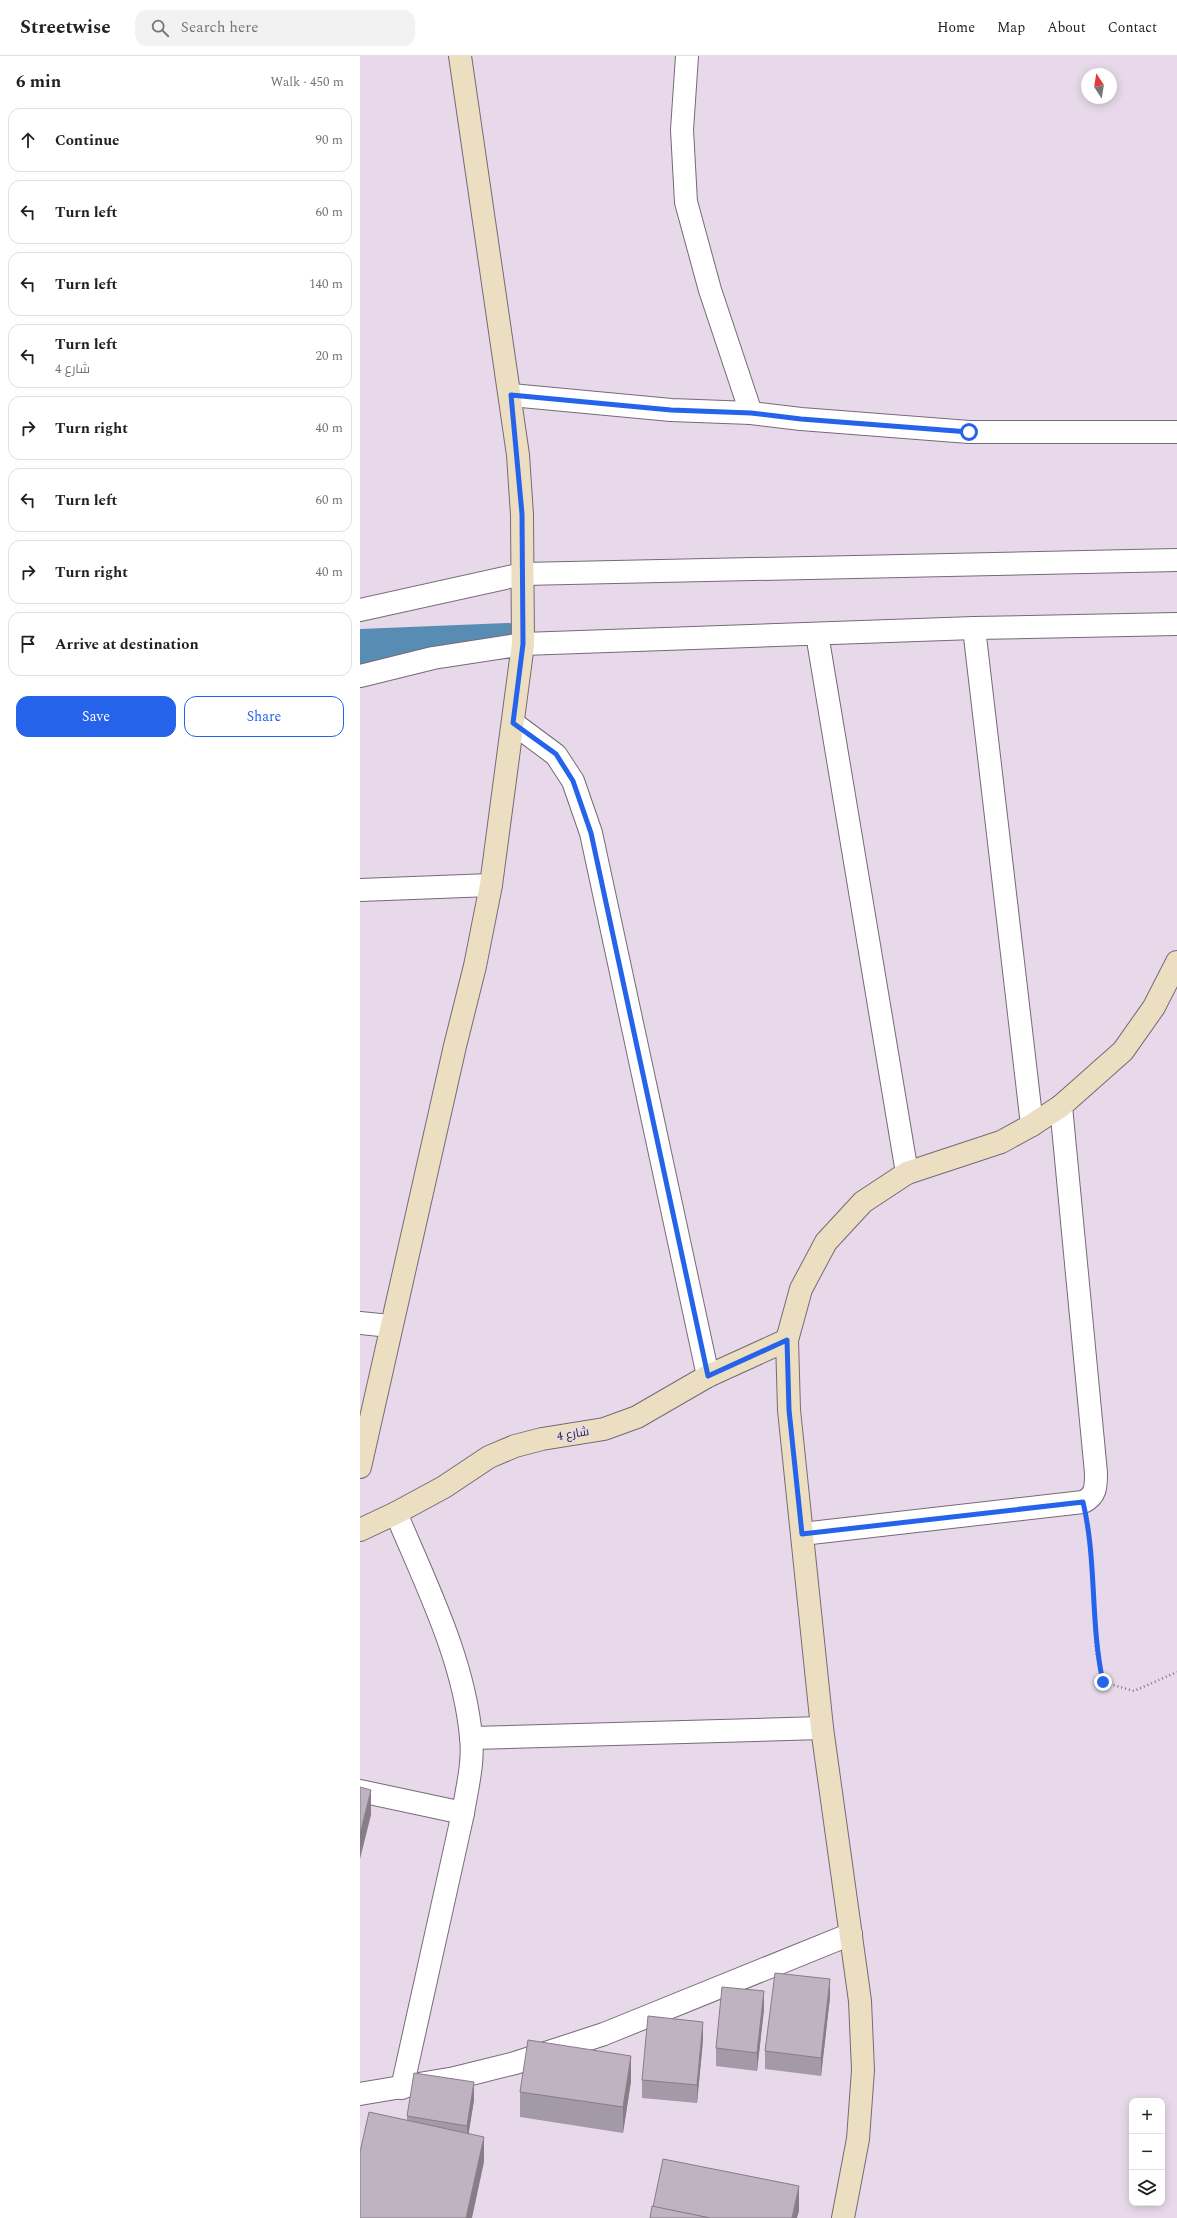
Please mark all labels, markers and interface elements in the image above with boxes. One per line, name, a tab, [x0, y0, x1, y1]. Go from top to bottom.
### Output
search box	[135, 10, 415, 46]
text: Streetwise	[20, 13, 111, 42]
text: Search here	[181, 16, 259, 39]
icon: search	[149, 17, 171, 39]
text: Home	[937, 17, 975, 38]
text: Map	[997, 17, 1025, 38]
text: About	[1047, 17, 1086, 38]
text: Contact	[1108, 17, 1157, 38]
north arrow	[1081, 68, 1117, 104]
text: 6 min	[16, 69, 61, 95]
text: Walk · 450 m	[270, 72, 344, 92]
icon: ahead	[17, 129, 39, 151]
text: Continue	[55, 129, 120, 152]
text: 90 m	[316, 130, 343, 150]
icon: left	[17, 201, 39, 223]
text: Turn left	[55, 201, 117, 224]
text: 60 m	[316, 202, 343, 222]
icon: left	[17, 273, 39, 295]
text: Turn left	[55, 273, 117, 296]
text: 140 m	[309, 274, 343, 294]
text: Turn left	[55, 333, 117, 356]
icon: left	[17, 345, 39, 367]
text: 20 m	[316, 346, 343, 366]
text: شارع 4	[55, 359, 90, 379]
icon: right	[17, 417, 39, 439]
text: Turn right	[55, 417, 128, 440]
text: 40 m	[316, 418, 343, 438]
route start	[960, 423, 978, 441]
icon: left	[17, 489, 39, 511]
text: Turn left	[55, 489, 117, 512]
text: 60 m	[316, 490, 343, 510]
icon: right	[17, 561, 39, 583]
text: Turn right	[55, 561, 128, 584]
text: 40 m	[316, 562, 343, 582]
icon: arrive	[17, 633, 39, 655]
text: Arrive at destination	[55, 633, 199, 656]
button: Save	[16, 696, 176, 737]
button: Share	[184, 696, 344, 737]
street label: شارع 4	[556, 1422, 590, 1446]
route end	[1094, 1673, 1112, 1691]
map controls	[1129, 2098, 1165, 2206]
button: +	[1129, 2098, 1165, 2134]
button: −	[1129, 2134, 1165, 2170]
button: layers	[1129, 2170, 1165, 2206]

